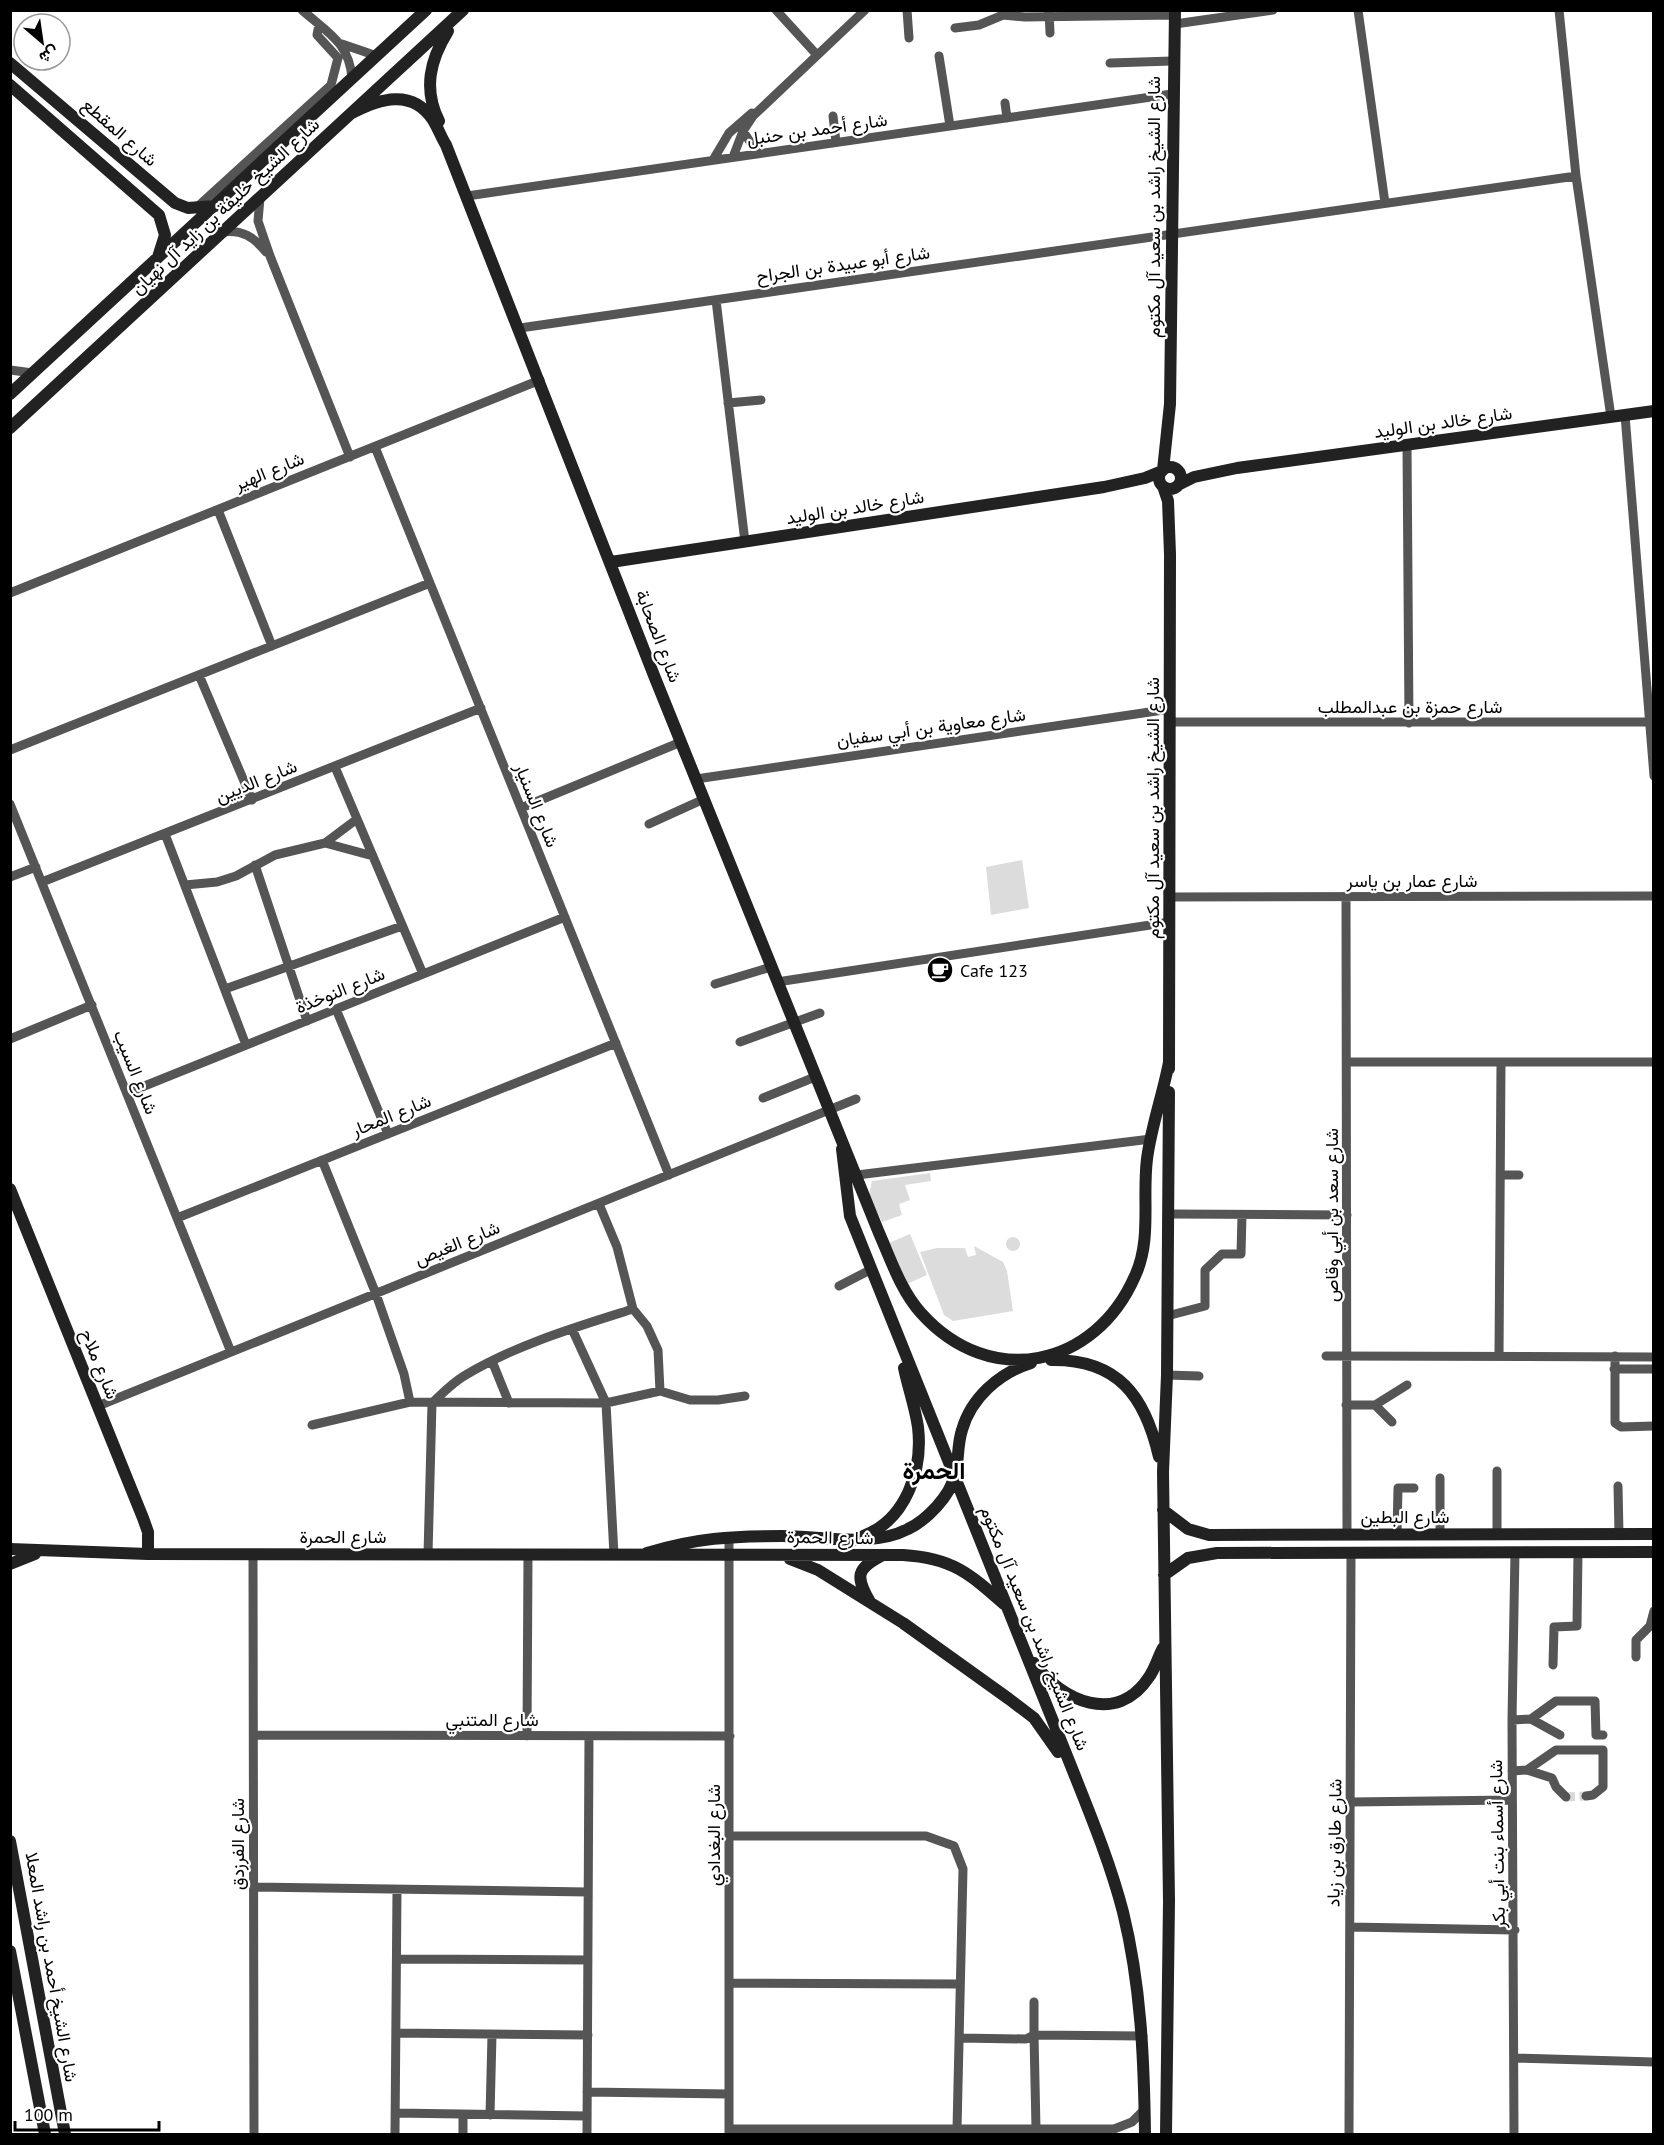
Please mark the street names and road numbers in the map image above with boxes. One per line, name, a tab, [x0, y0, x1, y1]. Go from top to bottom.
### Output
street label: شارع الشيخ راشد بن سعيد آل مكتوم	[1142, 76, 1166, 338]
street label: شارع المقطع	[77, 93, 162, 172]
street label: شارع أحمد بن حنبل	[745, 108, 889, 151]
street label: شارع الشيخ خليفة بن زايد آل نهيان	[126, 113, 325, 300]
street label: شارع أبو عبيدة بن الجراح	[755, 240, 931, 289]
street label: شارع خالد بن الوليد	[1373, 401, 1514, 444]
street label: شارع الهير	[230, 447, 308, 497]
street label: شارع خالد بن الوليد	[785, 485, 926, 530]
street label: شارع الصحابة	[630, 586, 687, 686]
street label: شارع الشيخ راشد بن سعيد آل مكتوم	[1141, 677, 1165, 939]
street label: شارع حمزة بن عبدالمطلب	[1318, 695, 1502, 719]
street label: شارع معاوية بن أبي سفيان	[835, 702, 1028, 756]
street label: شارع الديين	[212, 754, 301, 809]
street label: شارع السنيار	[508, 758, 564, 851]
street label: شارع عمار بن ياسر	[1346, 869, 1477, 893]
street label: شارع النوخذة	[292, 962, 388, 1019]
street label: شارع السيب	[108, 1027, 163, 1118]
street label: شارع المحار	[347, 1089, 435, 1143]
street label: شارع سعد بن أبي وقاص	[1320, 1128, 1347, 1302]
street label: شارع الغيص	[411, 1215, 503, 1271]
street label: شارع ملاح	[75, 1326, 124, 1403]
street label: شارع الشيخ راشد بن سعيد آل مكتوم	[974, 1502, 1095, 1754]
street label: شارع البطين	[1361, 1505, 1449, 1529]
street label: شارع الحمرة	[300, 1525, 386, 1549]
street label: شارع الحمرة	[786, 1525, 874, 1550]
street label: شارع المتنبي	[445, 1708, 539, 1735]
street label: شارع أسماء بنت أبي بكر	[1484, 1759, 1514, 1929]
street label: شارع طارق بن زياد	[1321, 1779, 1348, 1907]
street label: شارع البغدادي	[702, 1784, 729, 1886]
street label: شارع الفرزدق	[226, 1798, 250, 1890]
street label: شارع الشيخ أحمد بن راشد المعلا	[19, 1850, 84, 2084]

